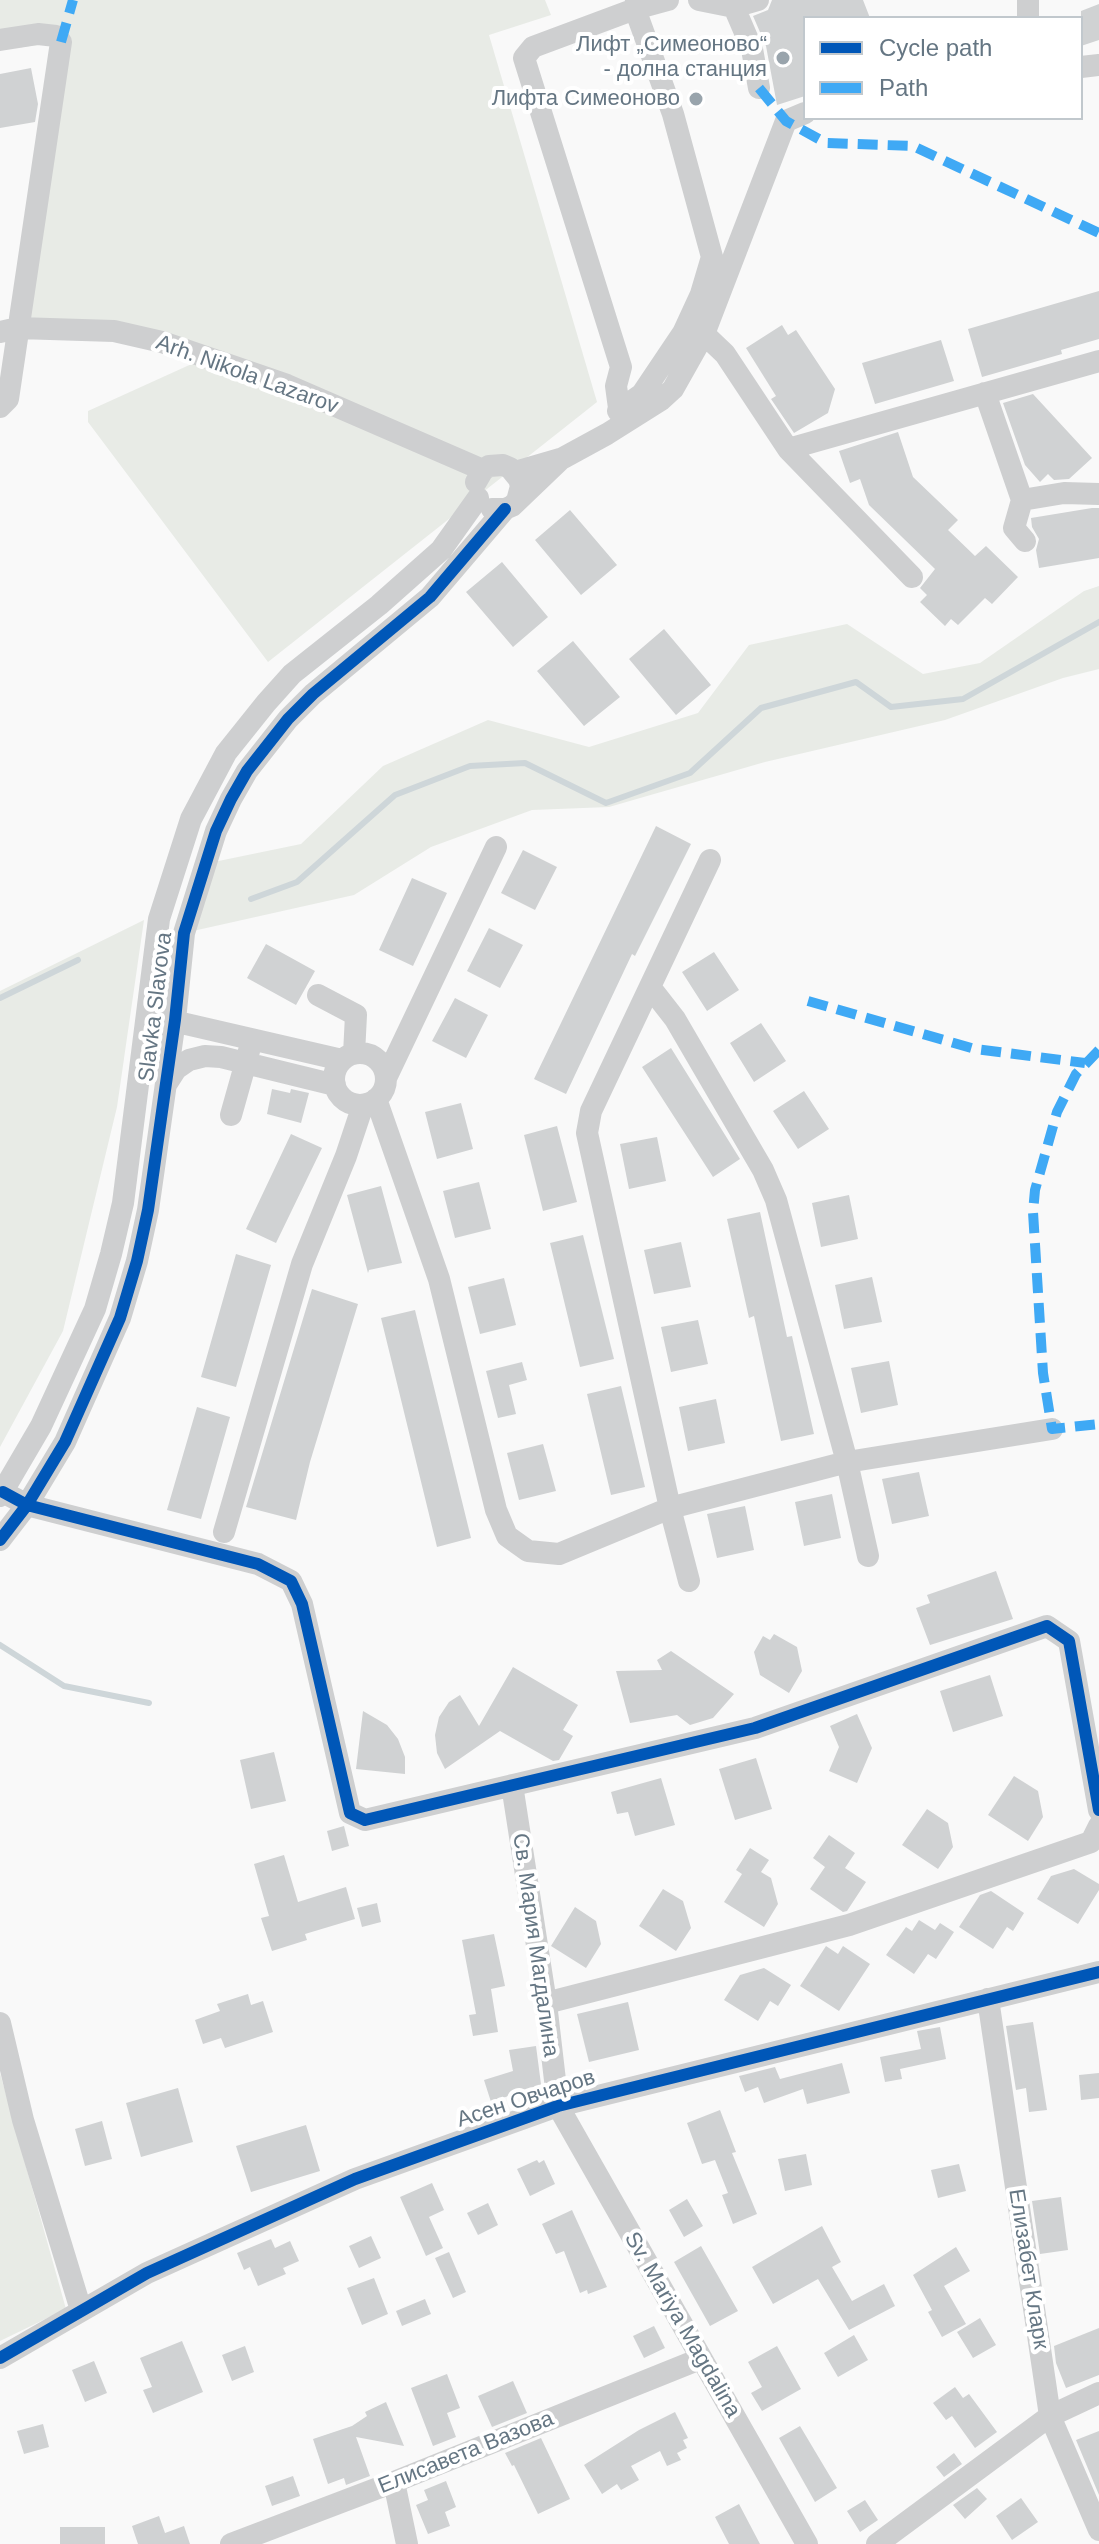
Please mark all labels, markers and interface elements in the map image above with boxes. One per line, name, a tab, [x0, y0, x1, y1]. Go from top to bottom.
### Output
legend	[803, 16, 1083, 120]
place label: Лифт „Симеоново“ - долна станция	[576, 32, 767, 84]
text: Cycle path	[879, 34, 992, 61]
marker: Лифт „Симеоново“ - долна станция	[774, 49, 792, 67]
text: Path	[879, 74, 928, 101]
place label: Лифта Симеоново	[492, 86, 680, 112]
marker: Лифта Симеоново	[687, 90, 705, 108]
street label: Arh. Nikola Lazarov	[152, 330, 342, 420]
street label: Slavka Slavova	[134, 931, 178, 1083]
street label: Св. Мария Магдалина	[506, 1831, 564, 2059]
street label: Асен Овчаров	[454, 2064, 598, 2134]
street label: Елизабет Кларк	[1002, 2187, 1054, 2351]
street label: Sv. Mariya Magdalina	[618, 2228, 746, 2422]
street label: Елисавета Вазова	[375, 2406, 557, 2500]

